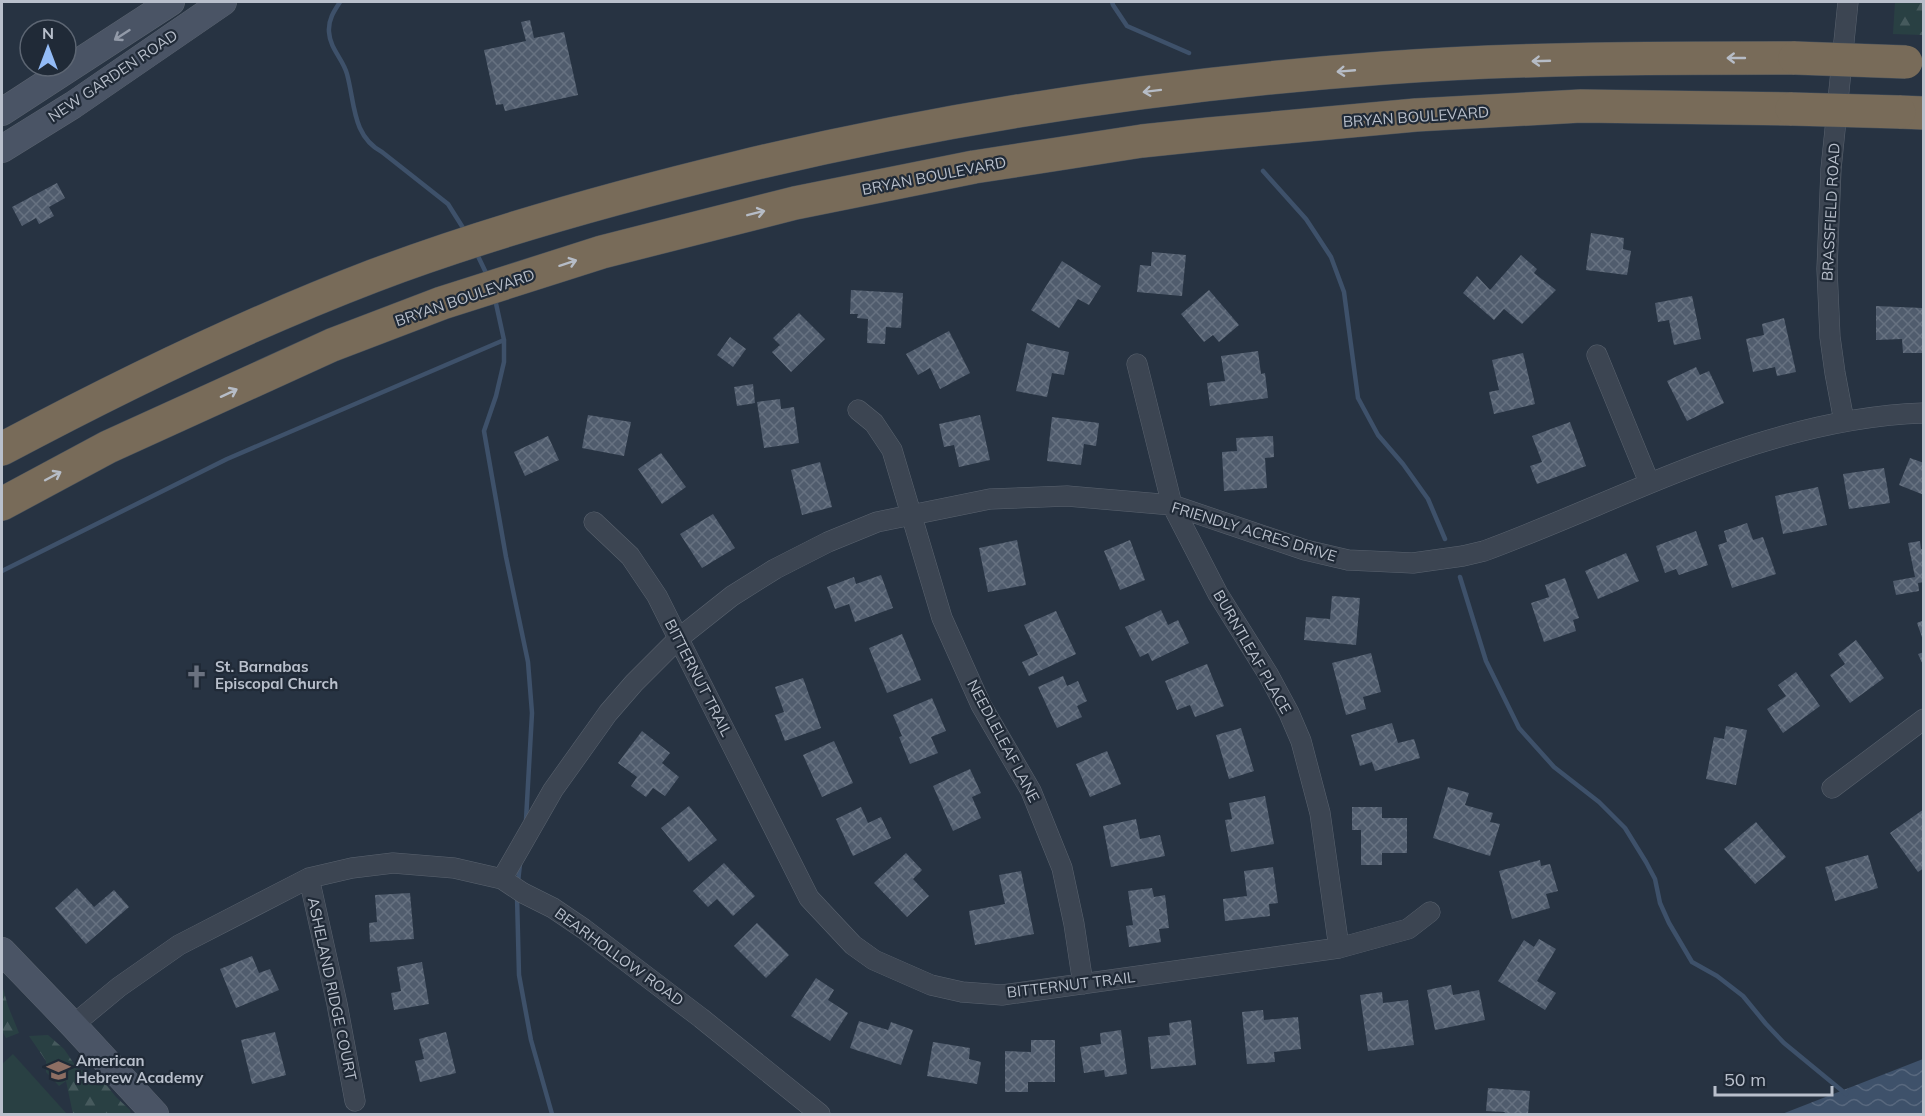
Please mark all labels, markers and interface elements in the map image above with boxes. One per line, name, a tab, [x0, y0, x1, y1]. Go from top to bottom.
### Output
north arrow	[18, 18, 78, 78]
street label: NEW GARDEN ROAD	[45, 26, 181, 126]
one-way arrow	[114, 28, 131, 41]
one-way arrow	[1727, 52, 1747, 64]
one-way arrow	[1532, 55, 1552, 66]
one-way arrow	[1337, 66, 1357, 77]
one-way arrow	[1143, 86, 1163, 97]
street label: BRYAN BOULEVARD	[1342, 102, 1490, 131]
street label: BRASSFIELD ROAD	[1817, 142, 1844, 282]
street label: BRYAN BOULEVARD	[860, 152, 1008, 199]
one-way arrow	[746, 206, 765, 218]
one-way arrow	[558, 257, 577, 268]
street label: BRYAN BOULEVARD	[392, 265, 537, 330]
one-way arrow	[220, 386, 238, 398]
one-way arrow	[44, 470, 62, 482]
street label: FRIENDLY ACRES DRIVE	[1169, 497, 1339, 566]
street label: BURNTLEAF PLACE	[1209, 587, 1296, 717]
street label: BITTERNUT TRAIL	[661, 616, 736, 740]
place label: St. Barnabas Episcopal Church	[215, 657, 338, 693]
church icon: St. Barnabas Episcopal Church	[184, 663, 210, 689]
street label: NEEDLELEAF LANE	[963, 676, 1044, 805]
street label: ASHELAND RIDGE COURT	[304, 896, 361, 1082]
street label: BEARHOLLOW ROAD	[551, 903, 688, 1010]
street label: BITTERNUT TRAIL	[1006, 967, 1136, 1002]
place label: American Hebrew Academy	[76, 1051, 204, 1087]
school or university icon: American Hebrew Academy	[45, 1057, 71, 1083]
scale bar	[1715, 1059, 1832, 1097]
text: 50 m	[1724, 1068, 1766, 1091]

